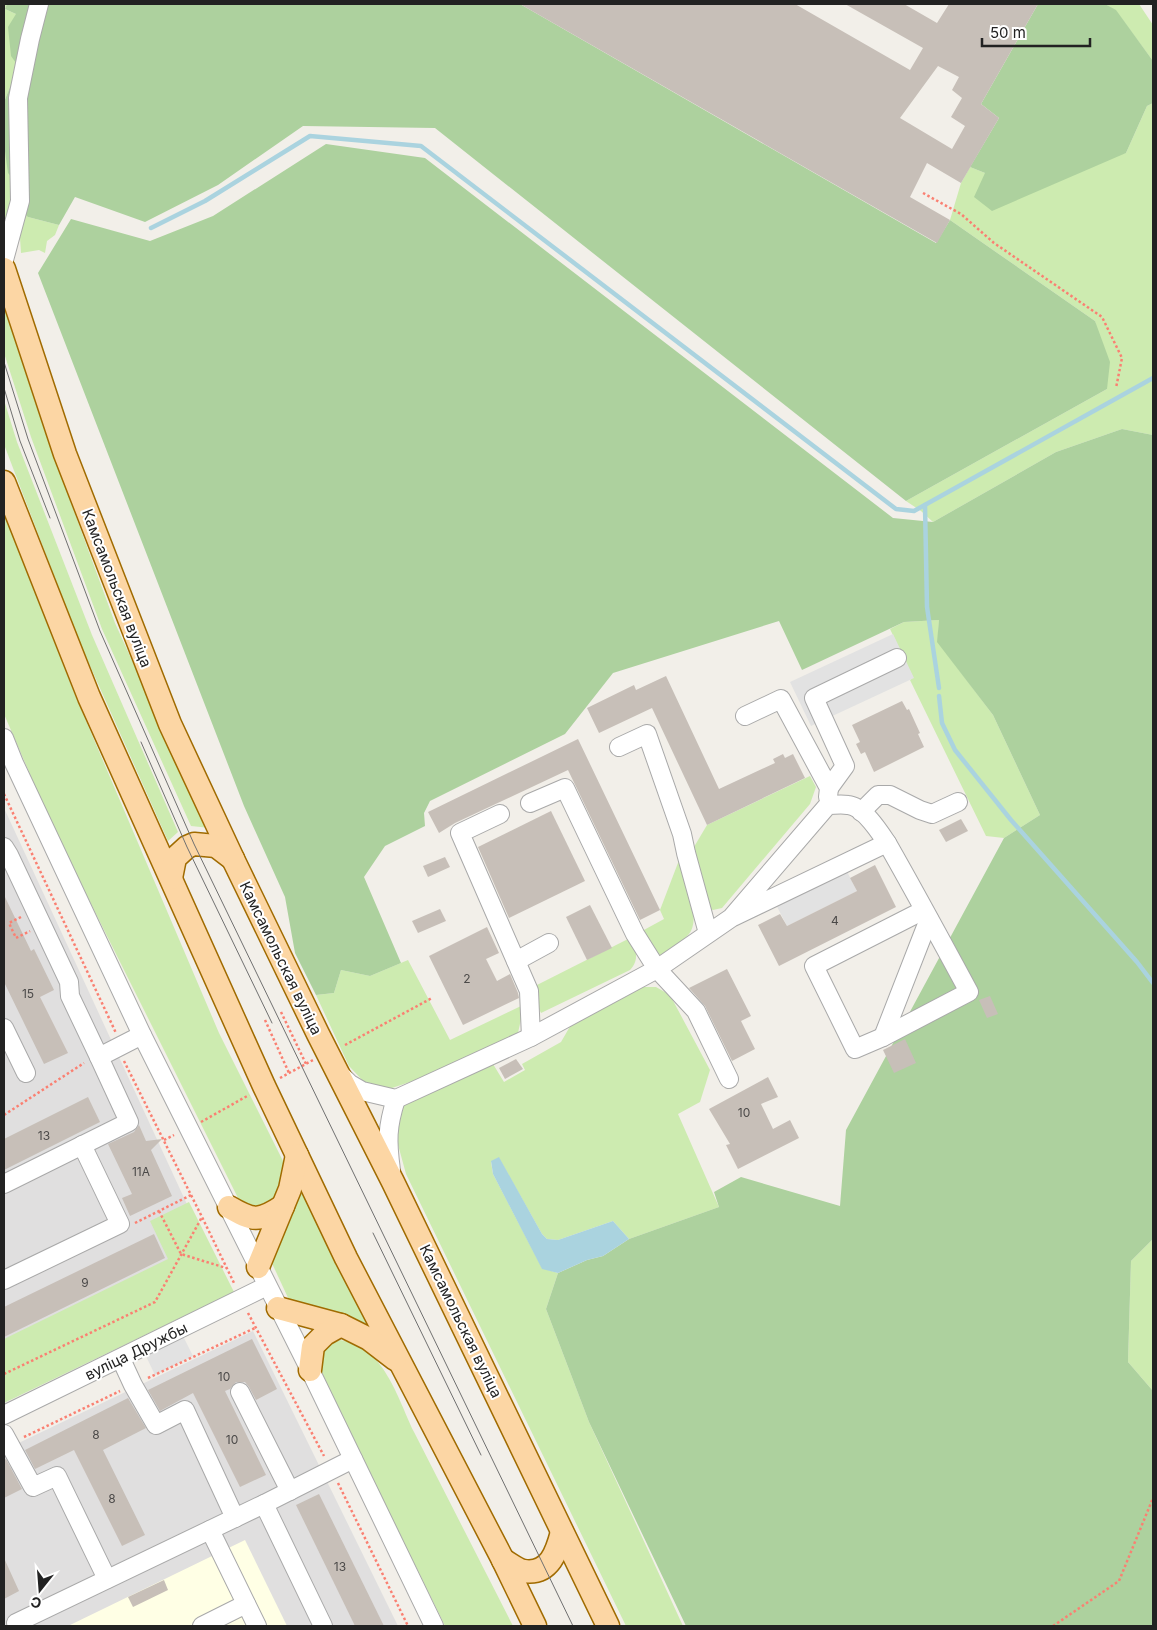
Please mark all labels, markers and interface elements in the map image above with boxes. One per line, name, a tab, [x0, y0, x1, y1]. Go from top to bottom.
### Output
scale bar	[982, 15, 1090, 47]
text: 50 m	[990, 23, 1026, 42]
street label: Камсамольская вуліца	[78, 506, 156, 670]
street label: Камсамольская вуліца	[236, 878, 326, 1038]
house number: 4	[831, 913, 839, 928]
house number: 2	[463, 971, 471, 986]
house number: 15	[22, 986, 34, 1001]
house number: 10	[738, 1105, 750, 1120]
house number: 13	[38, 1128, 50, 1143]
house number: 11А	[132, 1164, 150, 1179]
street label: Камсамольская вуліца	[416, 1241, 506, 1401]
house number: 9	[81, 1275, 89, 1290]
street label: вуліца Дружбы	[82, 1318, 190, 1384]
house number: 10	[218, 1369, 230, 1384]
house number: 8	[92, 1427, 100, 1442]
house number: 10	[226, 1432, 238, 1447]
house number: 8	[108, 1491, 116, 1506]
house number: 13	[334, 1559, 346, 1574]
north arrow	[15, 1565, 65, 1615]
text: С	[29, 1593, 43, 1613]

